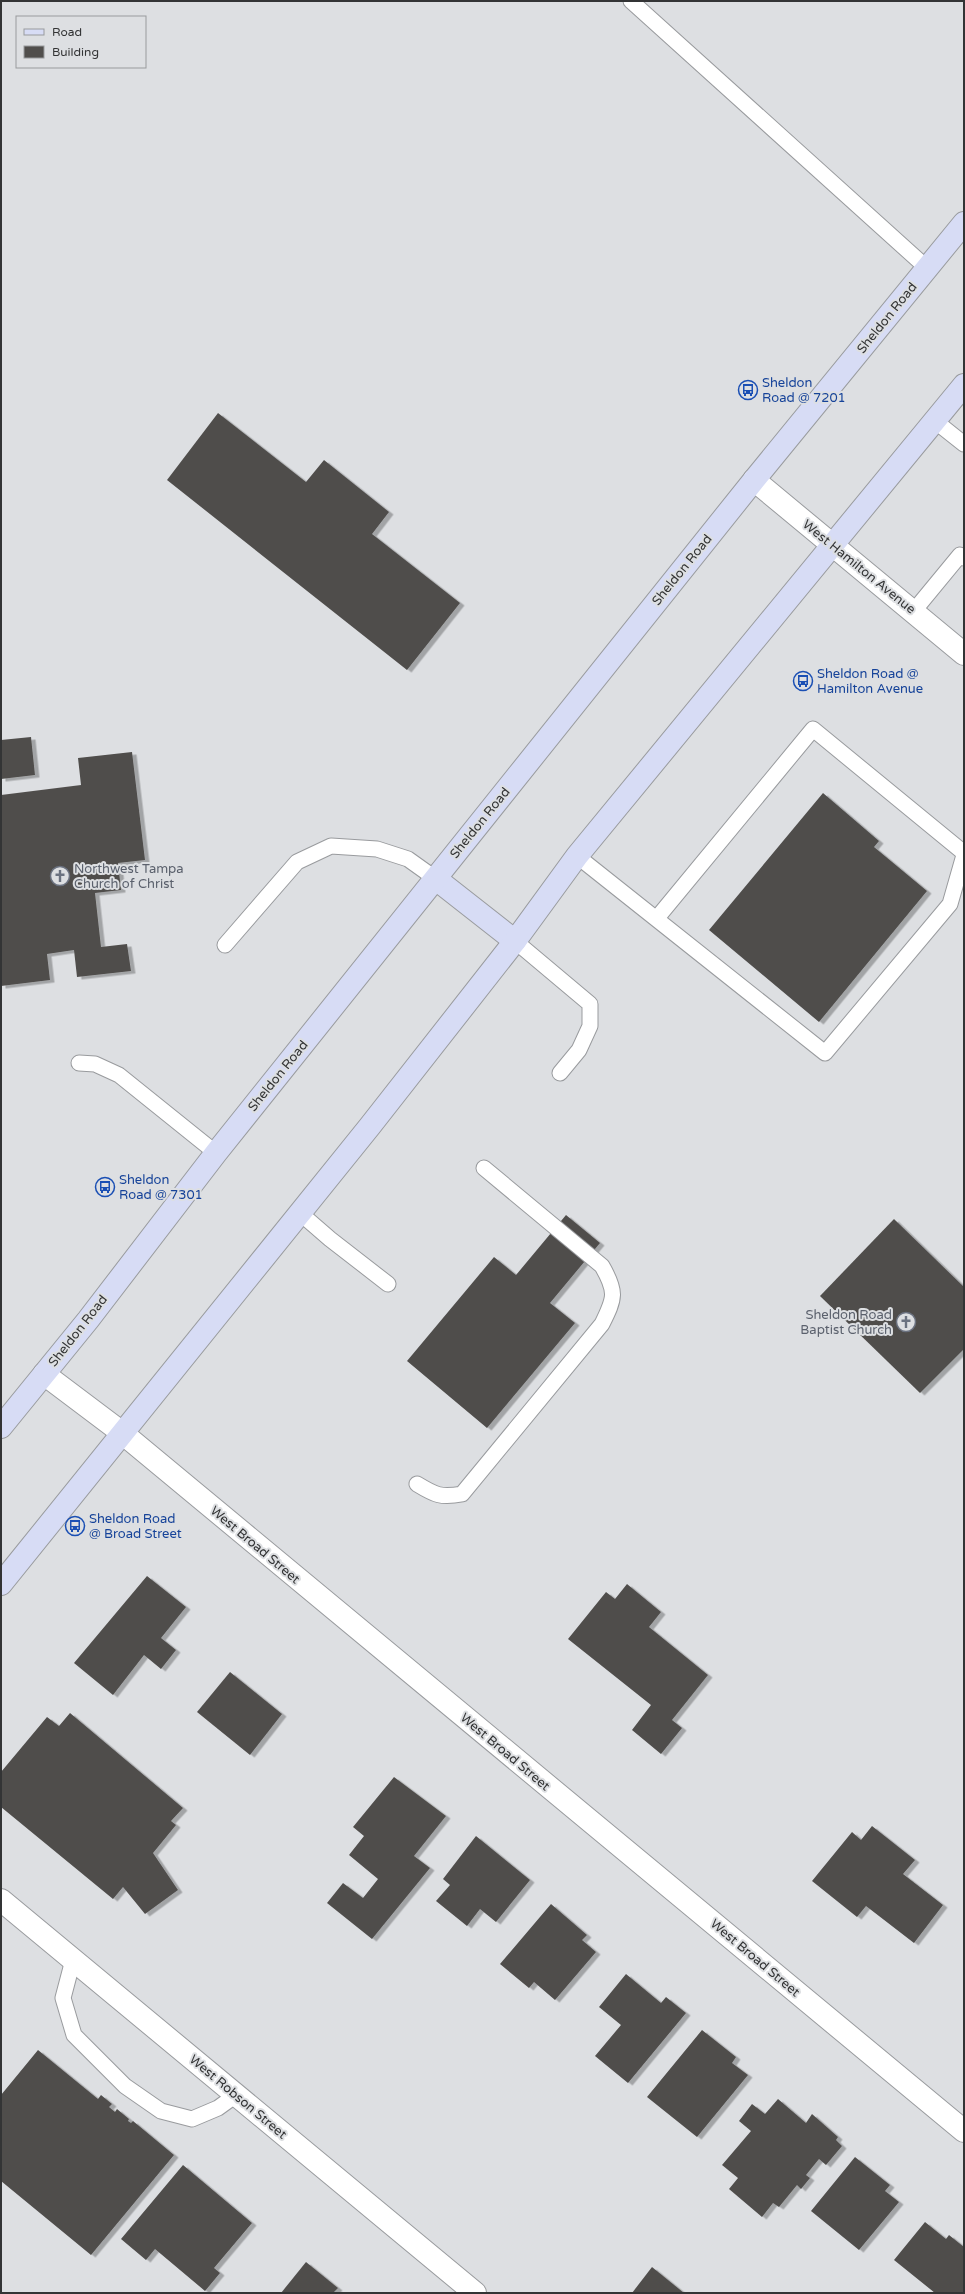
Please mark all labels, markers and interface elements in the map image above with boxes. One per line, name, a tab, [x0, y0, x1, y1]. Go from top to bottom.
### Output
legend	[16, 16, 146, 68]
text: Road	[52, 25, 82, 39]
text: Building	[52, 45, 99, 59]
street label: Sheldon Road	[854, 279, 920, 357]
place label: Sheldon Road @ 7201	[762, 375, 846, 406]
bus stop icon: Sheldon Road @ 7201	[737, 379, 759, 401]
street label: West Hamilton Avenue	[799, 517, 919, 617]
street label: Sheldon Road	[649, 531, 715, 609]
place label: Sheldon Road @ Hamilton Avenue	[817, 666, 923, 697]
bus stop icon: Sheldon Road @ Hamilton Avenue	[792, 670, 814, 692]
street label: Sheldon Road	[447, 784, 513, 862]
place label: Northwest Tampa Church of Christ	[74, 861, 184, 892]
church icon: Northwest Tampa Church of Christ	[49, 865, 71, 887]
street label: Sheldon Road	[245, 1037, 311, 1115]
place label: Sheldon Road @ 7301	[119, 1172, 203, 1203]
bus stop icon: Sheldon Road @ 7301	[94, 1176, 116, 1198]
street label: Sheldon Road	[45, 1292, 111, 1370]
place label: Sheldon Road Baptist Church	[800, 1307, 892, 1338]
church icon: Sheldon Road Baptist Church	[895, 1311, 917, 1333]
street label: West Broad Street	[207, 1503, 303, 1587]
place label: Sheldon Road @ Broad Street	[89, 1511, 182, 1542]
bus stop icon: Sheldon Road @ Broad Street	[64, 1515, 86, 1537]
street label: West Broad Street	[457, 1710, 553, 1794]
street label: West Broad Street	[707, 1916, 803, 2000]
street label: West Robson Street	[186, 2052, 290, 2142]

